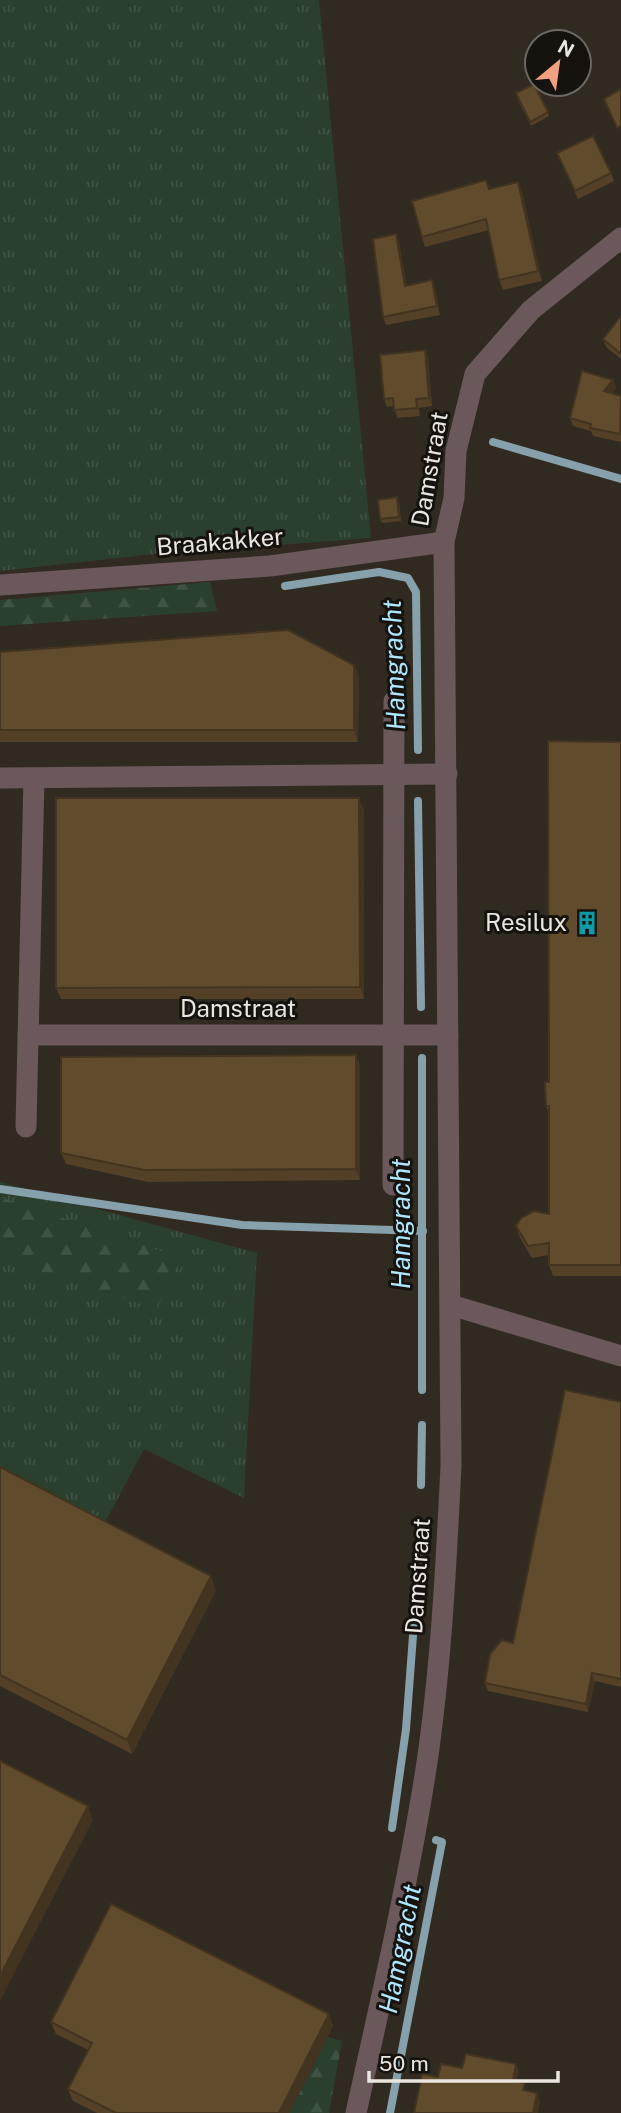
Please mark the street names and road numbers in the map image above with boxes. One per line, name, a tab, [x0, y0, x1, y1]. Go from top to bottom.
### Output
street label: Damstraat	[405, 409, 453, 528]
street label: Braakakker	[155, 522, 285, 560]
street label: Damstraat	[180, 994, 296, 1022]
street label: Damstraat	[399, 1517, 435, 1635]

